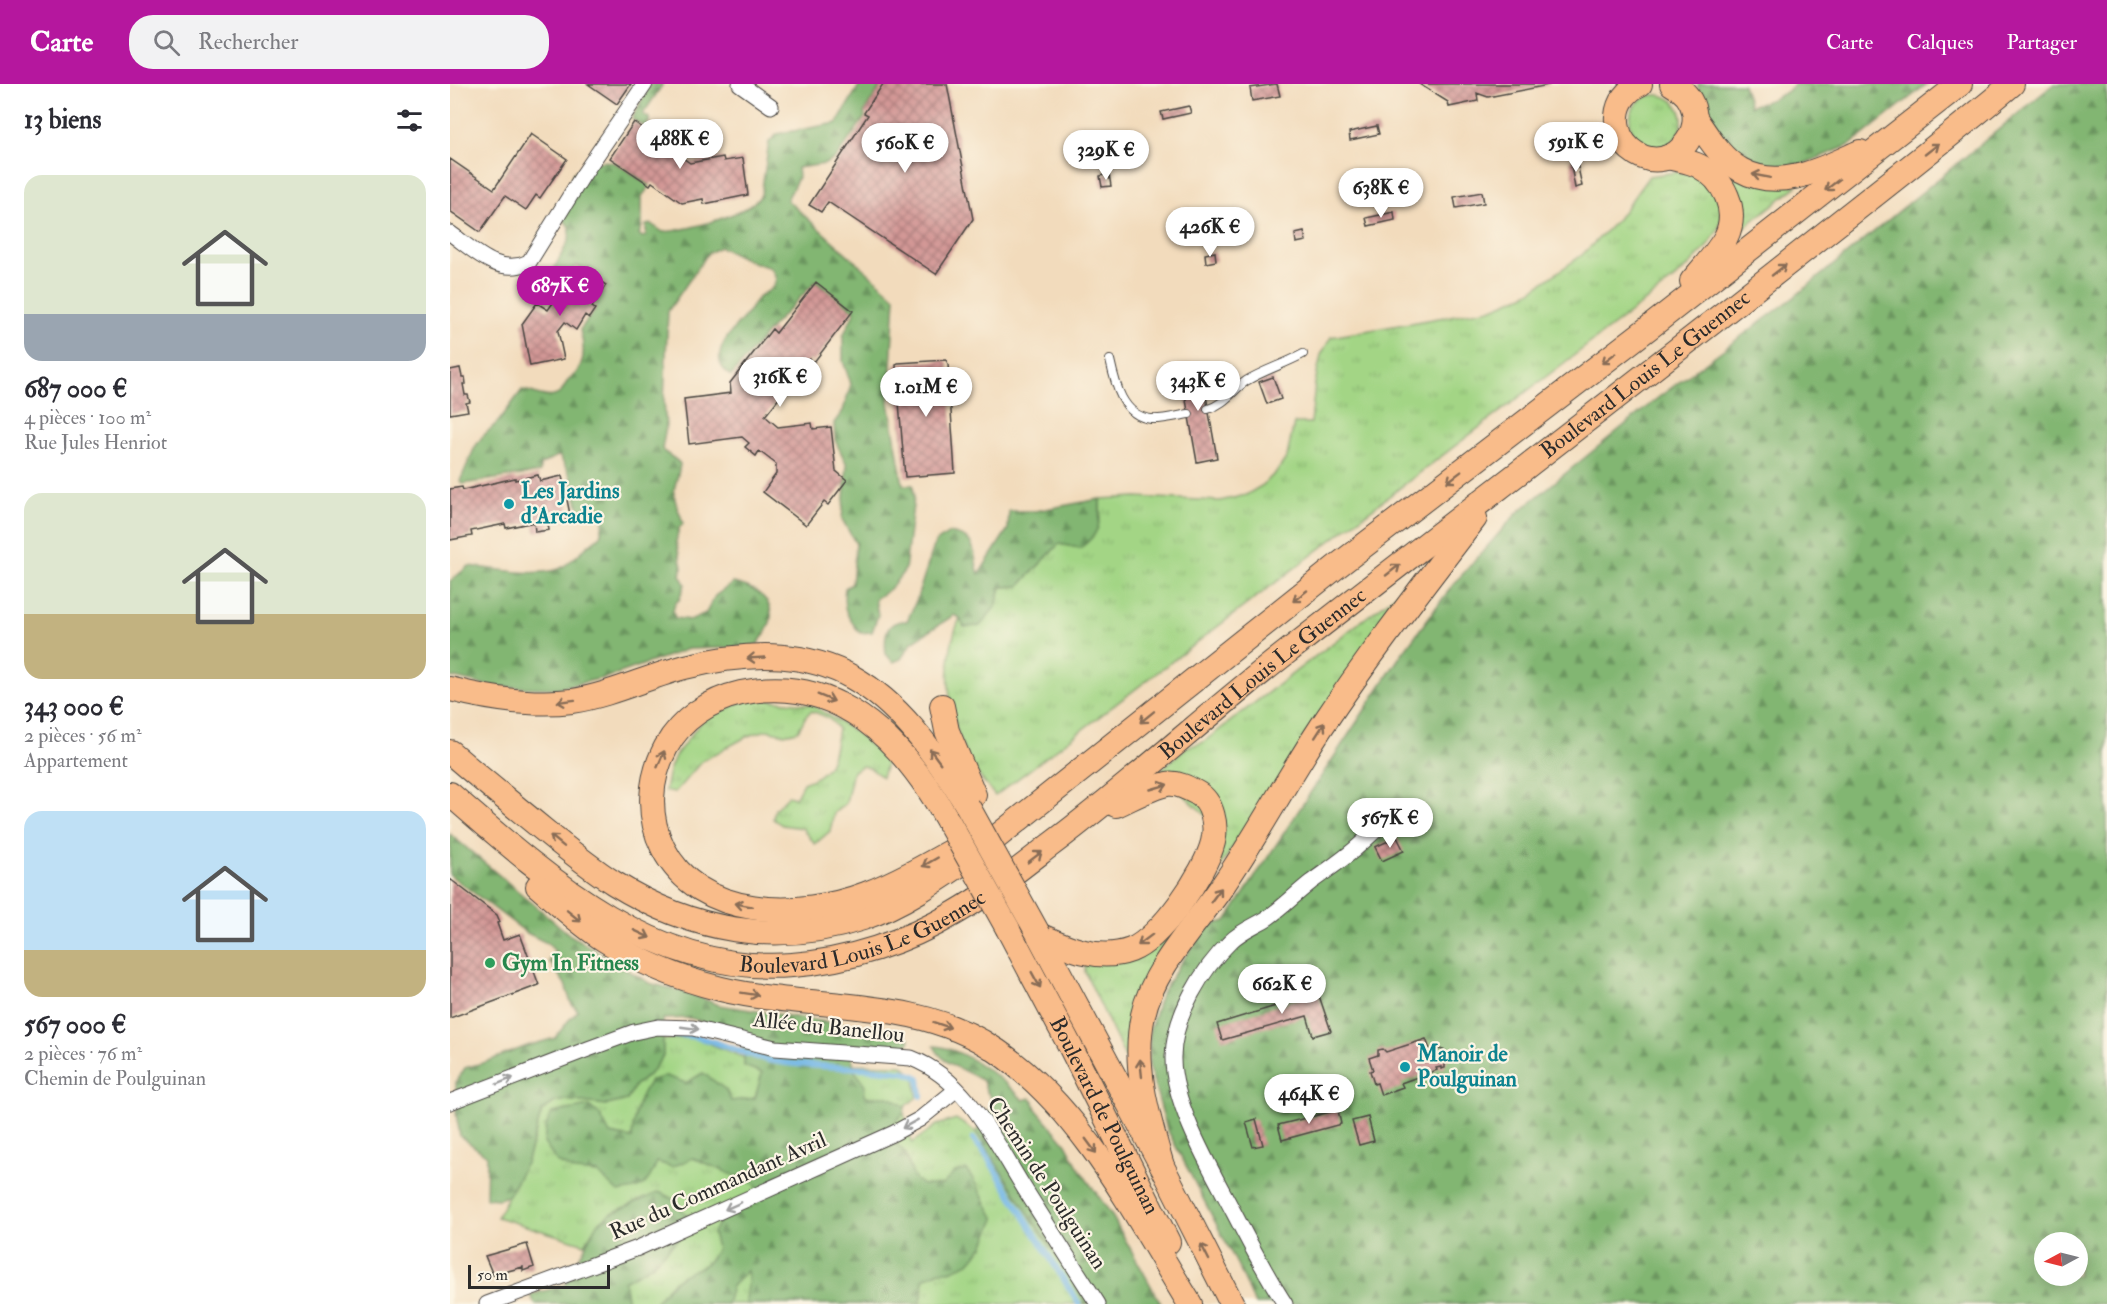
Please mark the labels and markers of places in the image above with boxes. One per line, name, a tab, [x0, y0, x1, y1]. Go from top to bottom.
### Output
pin: 488K €	[631, 119, 729, 170]
pin: 591K €	[1527, 122, 1625, 173]
pin: 560K €	[856, 123, 954, 174]
pin: 329K €	[1057, 130, 1155, 181]
pin: 638K €	[1332, 168, 1430, 219]
pin: 426K €	[1161, 207, 1259, 258]
pin: 687K €	[511, 266, 609, 317]
pin: 316K €	[731, 357, 829, 408]
pin: 343K €	[1149, 361, 1247, 412]
pin: 1.01M €	[871, 367, 981, 418]
place label: Les Jardins d'Arcadie	[521, 477, 620, 530]
marker: Les Jardins d'Arcadie	[502, 497, 516, 511]
pin: 567K €	[1341, 798, 1439, 849]
place label: Gym In Fitness	[502, 949, 639, 978]
marker: Gym In Fitness	[483, 956, 497, 970]
pin: 662K €	[1233, 964, 1331, 1015]
place label: Manoir de Poulguinan	[1416, 1040, 1518, 1094]
marker: Manoir de Poulguinan	[1398, 1060, 1412, 1074]
pin: 464K €	[1260, 1074, 1358, 1125]

